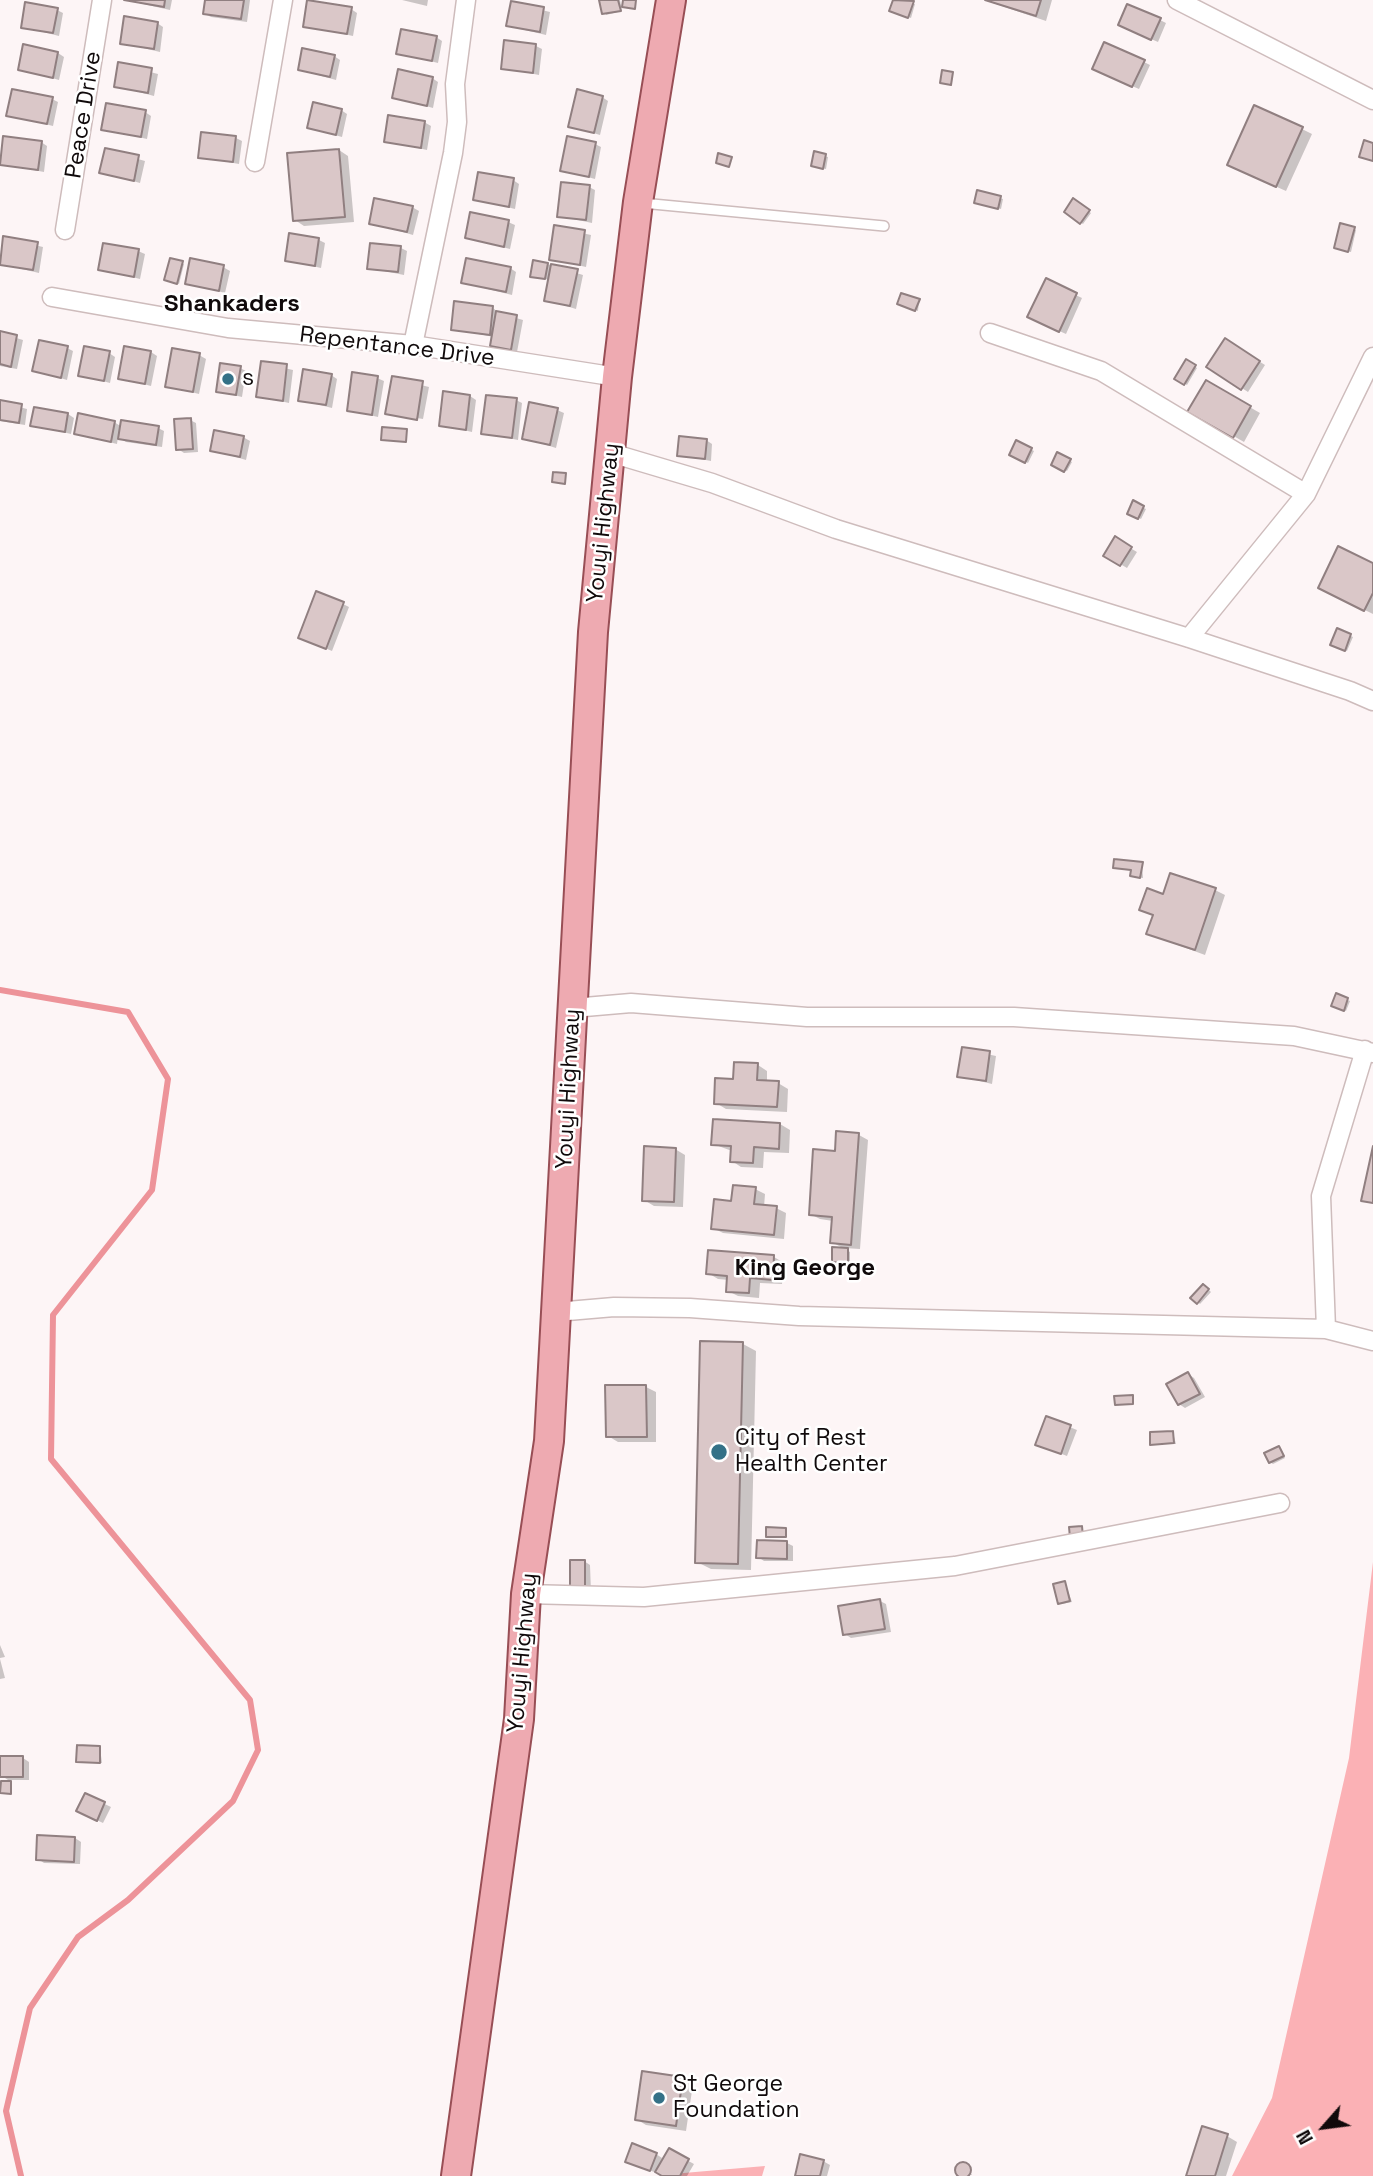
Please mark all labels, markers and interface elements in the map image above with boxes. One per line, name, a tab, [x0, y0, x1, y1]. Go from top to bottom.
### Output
street label: Peace Drive	[60, 49, 108, 181]
district label: Shankaders	[164, 290, 300, 318]
street label: Repentance Drive	[298, 321, 496, 373]
place label: s	[242, 365, 254, 393]
marker: s	[220, 371, 236, 387]
street label: Youyi Highway	[582, 442, 626, 604]
street label: Youyi Highway	[551, 1008, 587, 1170]
district label: King George	[735, 1254, 875, 1282]
place label: City of Rest Health Center	[735, 1425, 888, 1479]
marker: City of Rest Health Center	[709, 1442, 729, 1462]
street label: Youyi Highway	[502, 1572, 544, 1734]
place label: St George Foundation	[673, 2071, 800, 2125]
marker: St George Foundation	[651, 2090, 667, 2106]
north arrow	[1289, 2092, 1359, 2162]
text: N	[1291, 2126, 1319, 2149]

